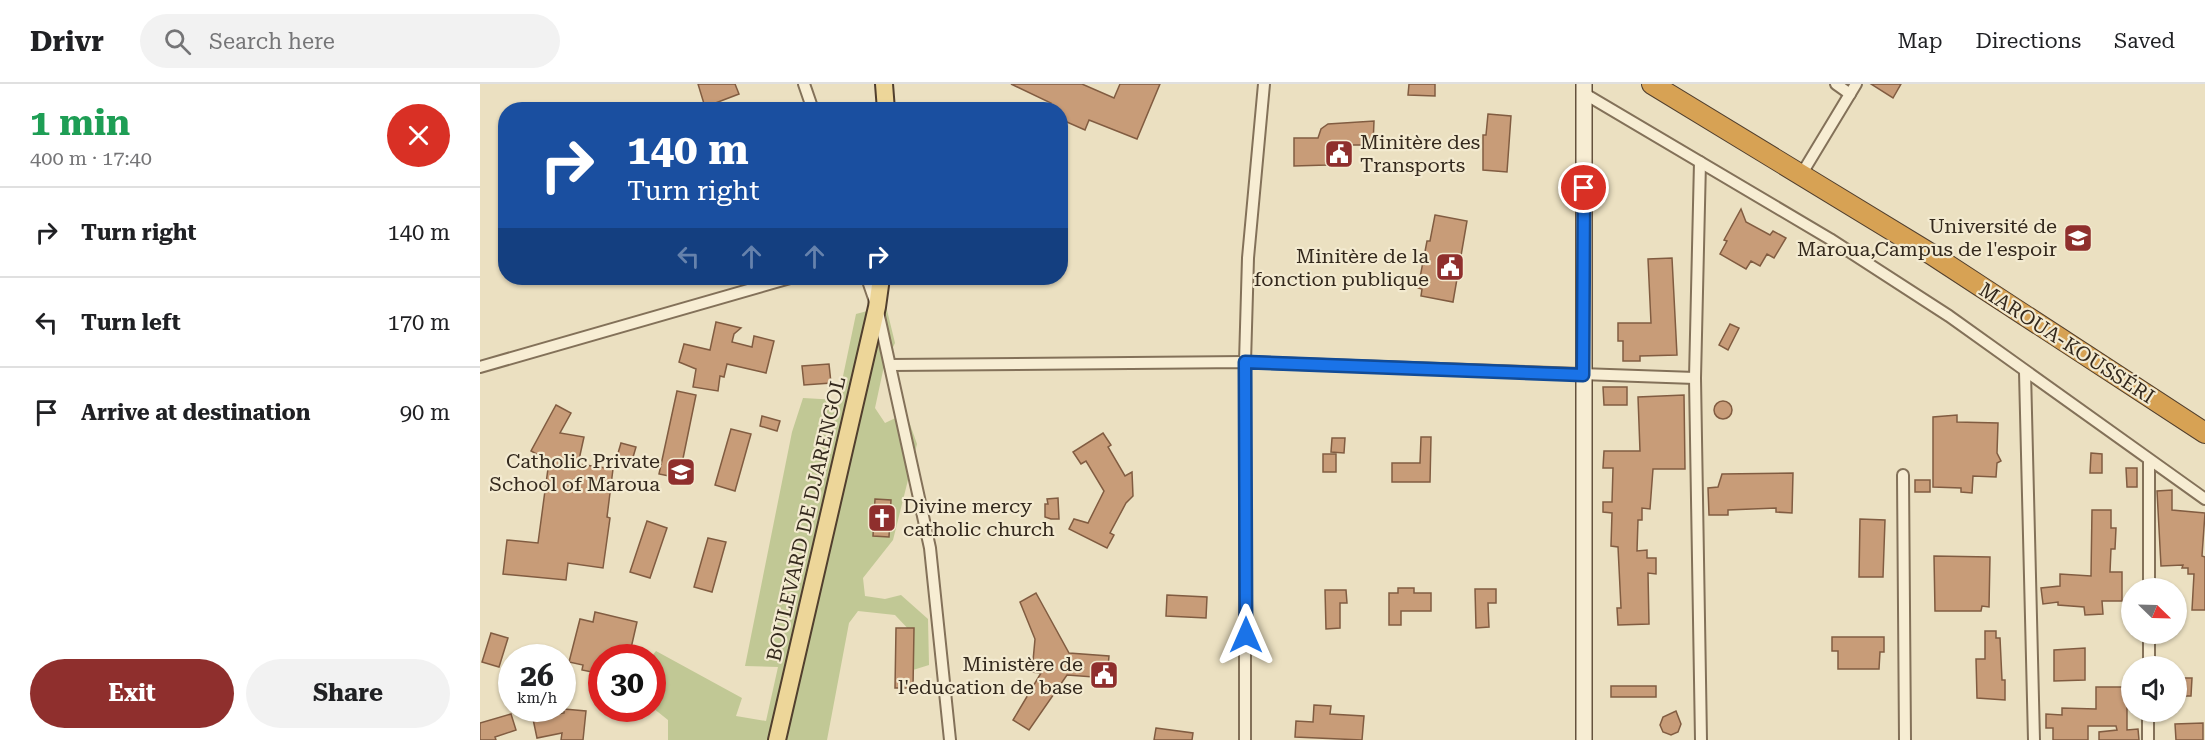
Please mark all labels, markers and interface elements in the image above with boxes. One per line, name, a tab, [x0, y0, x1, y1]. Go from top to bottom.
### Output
search box	[140, 14, 560, 68]
text: Drivr	[30, 25, 104, 58]
icon: search	[161, 25, 194, 58]
text: Search here	[209, 29, 335, 54]
text: Map	[1898, 29, 1942, 53]
text: Directions	[1975, 29, 2081, 53]
text: Saved	[2114, 29, 2175, 53]
text: 1 min	[30, 102, 130, 144]
button: close	[387, 104, 450, 167]
text: 140 m	[627, 125, 749, 174]
icon: right	[528, 126, 606, 204]
place label: Minitère des Transports	[1360, 130, 1480, 177]
public building icon: Minitère des Transports	[1323, 138, 1355, 170]
text: 400 m · 17:40	[30, 146, 152, 170]
pin	[1558, 162, 1609, 213]
icon: arrive	[1567, 171, 1600, 204]
text: Turn right	[627, 175, 760, 207]
place label: Université de Maroua,Campus de l'espoir	[1797, 214, 2057, 261]
icon: right	[30, 216, 63, 249]
text: Turn right	[81, 220, 196, 245]
text: 140 m	[387, 220, 450, 245]
school or university icon: Université de Maroua,Campus de l'espoir	[2062, 222, 2094, 254]
icon: left	[672, 240, 705, 273]
icon: ahead	[735, 240, 768, 273]
icon: ahead	[798, 240, 831, 273]
icon: right	[861, 240, 894, 273]
place label: Minitère de la fonction publique	[1254, 244, 1429, 291]
public building icon: Minitère de la fonction publique	[1434, 251, 1466, 283]
street label: MAROUA-KOUSSÉRI	[1975, 277, 2159, 409]
icon: left	[30, 306, 63, 339]
text: Turn left	[81, 310, 181, 335]
text: 170 m	[387, 310, 450, 335]
street label: BOULEVARD DE DJARENGOL	[762, 374, 850, 664]
icon: arrive	[30, 396, 63, 429]
text: Arrive at destination	[81, 400, 310, 425]
text: 90 m	[400, 400, 450, 425]
place label: Catholic Private School of Maroua	[489, 449, 660, 496]
school or university icon: Catholic Private School of Maroua	[665, 456, 697, 488]
place label: Divine mercy catholic church	[903, 494, 1055, 541]
church icon: Divine mercy catholic church	[866, 502, 898, 534]
north arrow	[2121, 578, 2187, 644]
map controls	[2121, 578, 2187, 722]
position arrow	[1214, 603, 1278, 667]
speed limit sign: 30	[588, 644, 666, 722]
place label: Ministère de l'education de base	[898, 652, 1083, 699]
button: sound	[2121, 656, 2187, 722]
text: 26	[520, 658, 554, 693]
button: Exit	[30, 659, 234, 728]
button: Share	[246, 659, 450, 728]
public building icon: Ministère de l'education de base	[1088, 659, 1120, 691]
text: km/h	[517, 689, 557, 707]

